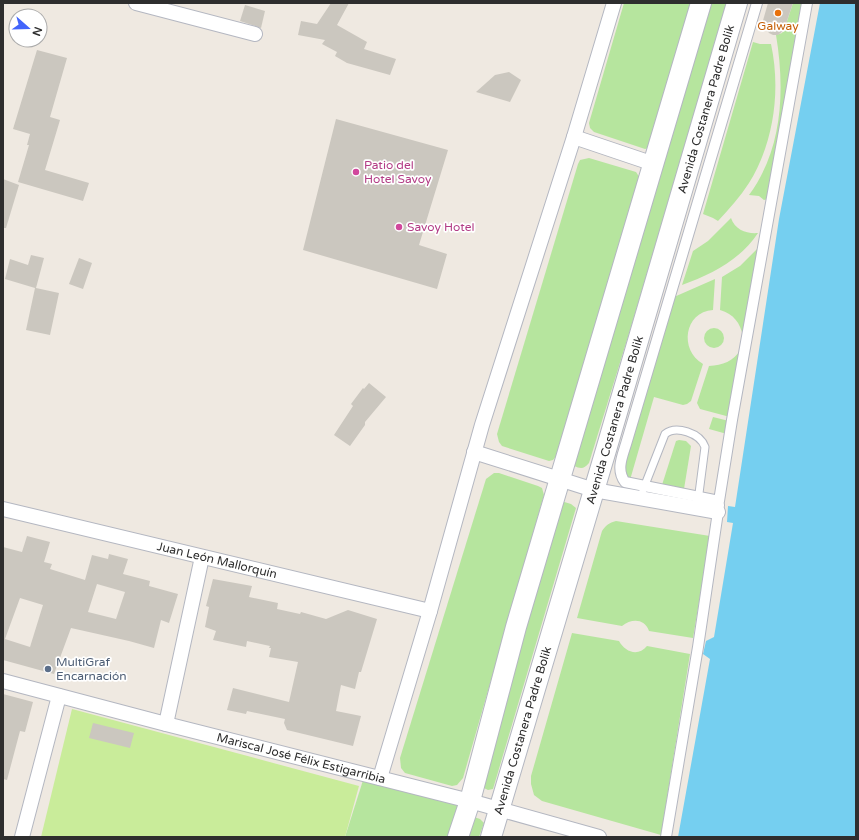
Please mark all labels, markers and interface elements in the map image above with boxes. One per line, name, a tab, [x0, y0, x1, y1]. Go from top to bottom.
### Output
north arrow	[8, 8, 48, 48]
marker: Galway	[773, 8, 783, 18]
place label: Galway	[757, 19, 799, 33]
street label: Avenida Costanera Padre Bolik	[675, 23, 737, 195]
text: N	[29, 25, 45, 38]
place label: Patio del Hotel Savoy	[364, 158, 432, 186]
marker: Patio del Hotel Savoy	[351, 167, 361, 177]
place label: Savoy Hotel	[407, 220, 475, 234]
marker: Savoy Hotel	[394, 222, 404, 232]
street label: Avenida Costanera Padre Bolik	[583, 334, 646, 506]
street label: Juan León Mallorquín	[156, 539, 278, 581]
street label: Avenida Costanera Padre Bolik	[491, 644, 554, 816]
place label: MultiGraf Encarnación	[56, 655, 127, 683]
marker: MultiGraf Encarnación	[43, 664, 53, 674]
street label: Mariscal José Félix Estigarribia	[215, 730, 387, 786]

